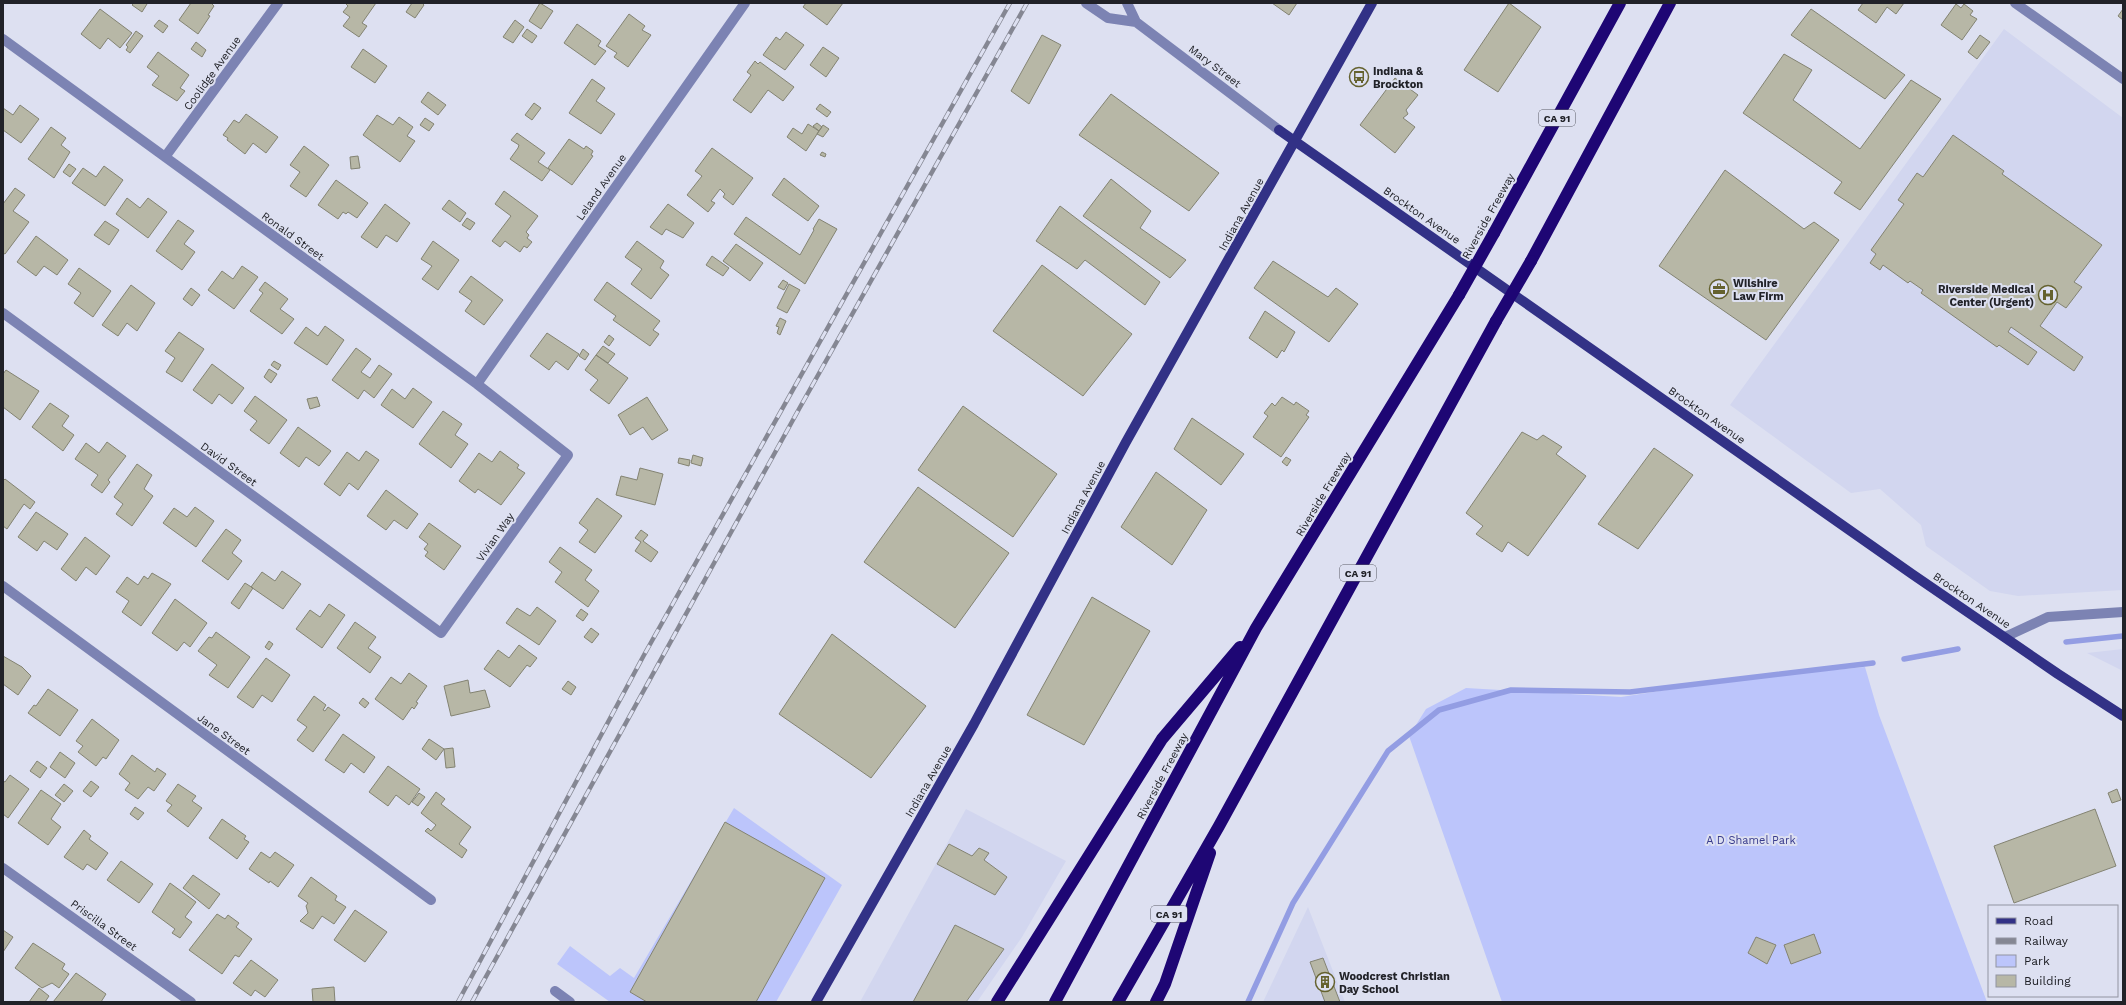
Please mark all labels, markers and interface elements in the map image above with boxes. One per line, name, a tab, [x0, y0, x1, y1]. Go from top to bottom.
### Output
street label: Coolidge Avenue	[181, 34, 244, 113]
street label: Mary Street	[1186, 42, 1244, 91]
place label: Indiana & Brockton	[1373, 65, 1424, 91]
bus stop icon: Indiana & Brockton	[1348, 66, 1370, 88]
road number: CA 91	[1539, 110, 1575, 126]
street label: Leland Avenue	[574, 151, 629, 223]
street label: Riverside Freeway	[1459, 171, 1518, 261]
street label: Indiana Avenue	[1216, 176, 1267, 253]
street label: Brockton Avenue	[1381, 184, 1463, 247]
street label: Ronald Street	[259, 209, 327, 264]
place label: Wilshire Law Firm	[1733, 277, 1784, 303]
office icon: Wilshire Law Firm	[1708, 278, 1730, 300]
place label: Riverside Medical Center (Urgent)	[1938, 283, 2034, 309]
hospital icon: Riverside Medical Center (Urgent)	[2037, 284, 2059, 306]
street label: Brockton Avenue	[1666, 384, 1748, 447]
street label: David Street	[198, 440, 260, 489]
street label: Riverside Freeway	[1293, 449, 1354, 539]
street label: Indiana Avenue	[1059, 458, 1108, 536]
street label: Vivian Way	[474, 510, 517, 564]
road number: CA 91	[1340, 565, 1376, 581]
street label: Brockton Avenue	[1930, 570, 2013, 631]
street label: Jane Street	[195, 711, 253, 758]
street label: Riverside Freeway	[1134, 731, 1191, 822]
street label: Indiana Avenue	[903, 743, 954, 820]
park label: A D Shamel Park	[1706, 834, 1796, 847]
street label: Priscilla Street	[68, 897, 140, 954]
legend	[1988, 905, 2118, 997]
road number: CA 91	[1151, 906, 1187, 922]
text: Road	[2024, 914, 2053, 928]
text: Railway	[2024, 934, 2069, 948]
text: Park	[2024, 954, 2050, 968]
place label: Woodcrest Christian Day School	[1339, 970, 1450, 996]
building icon: Woodcrest Christian Day School	[1314, 971, 1336, 993]
text: Building	[2024, 974, 2071, 988]

